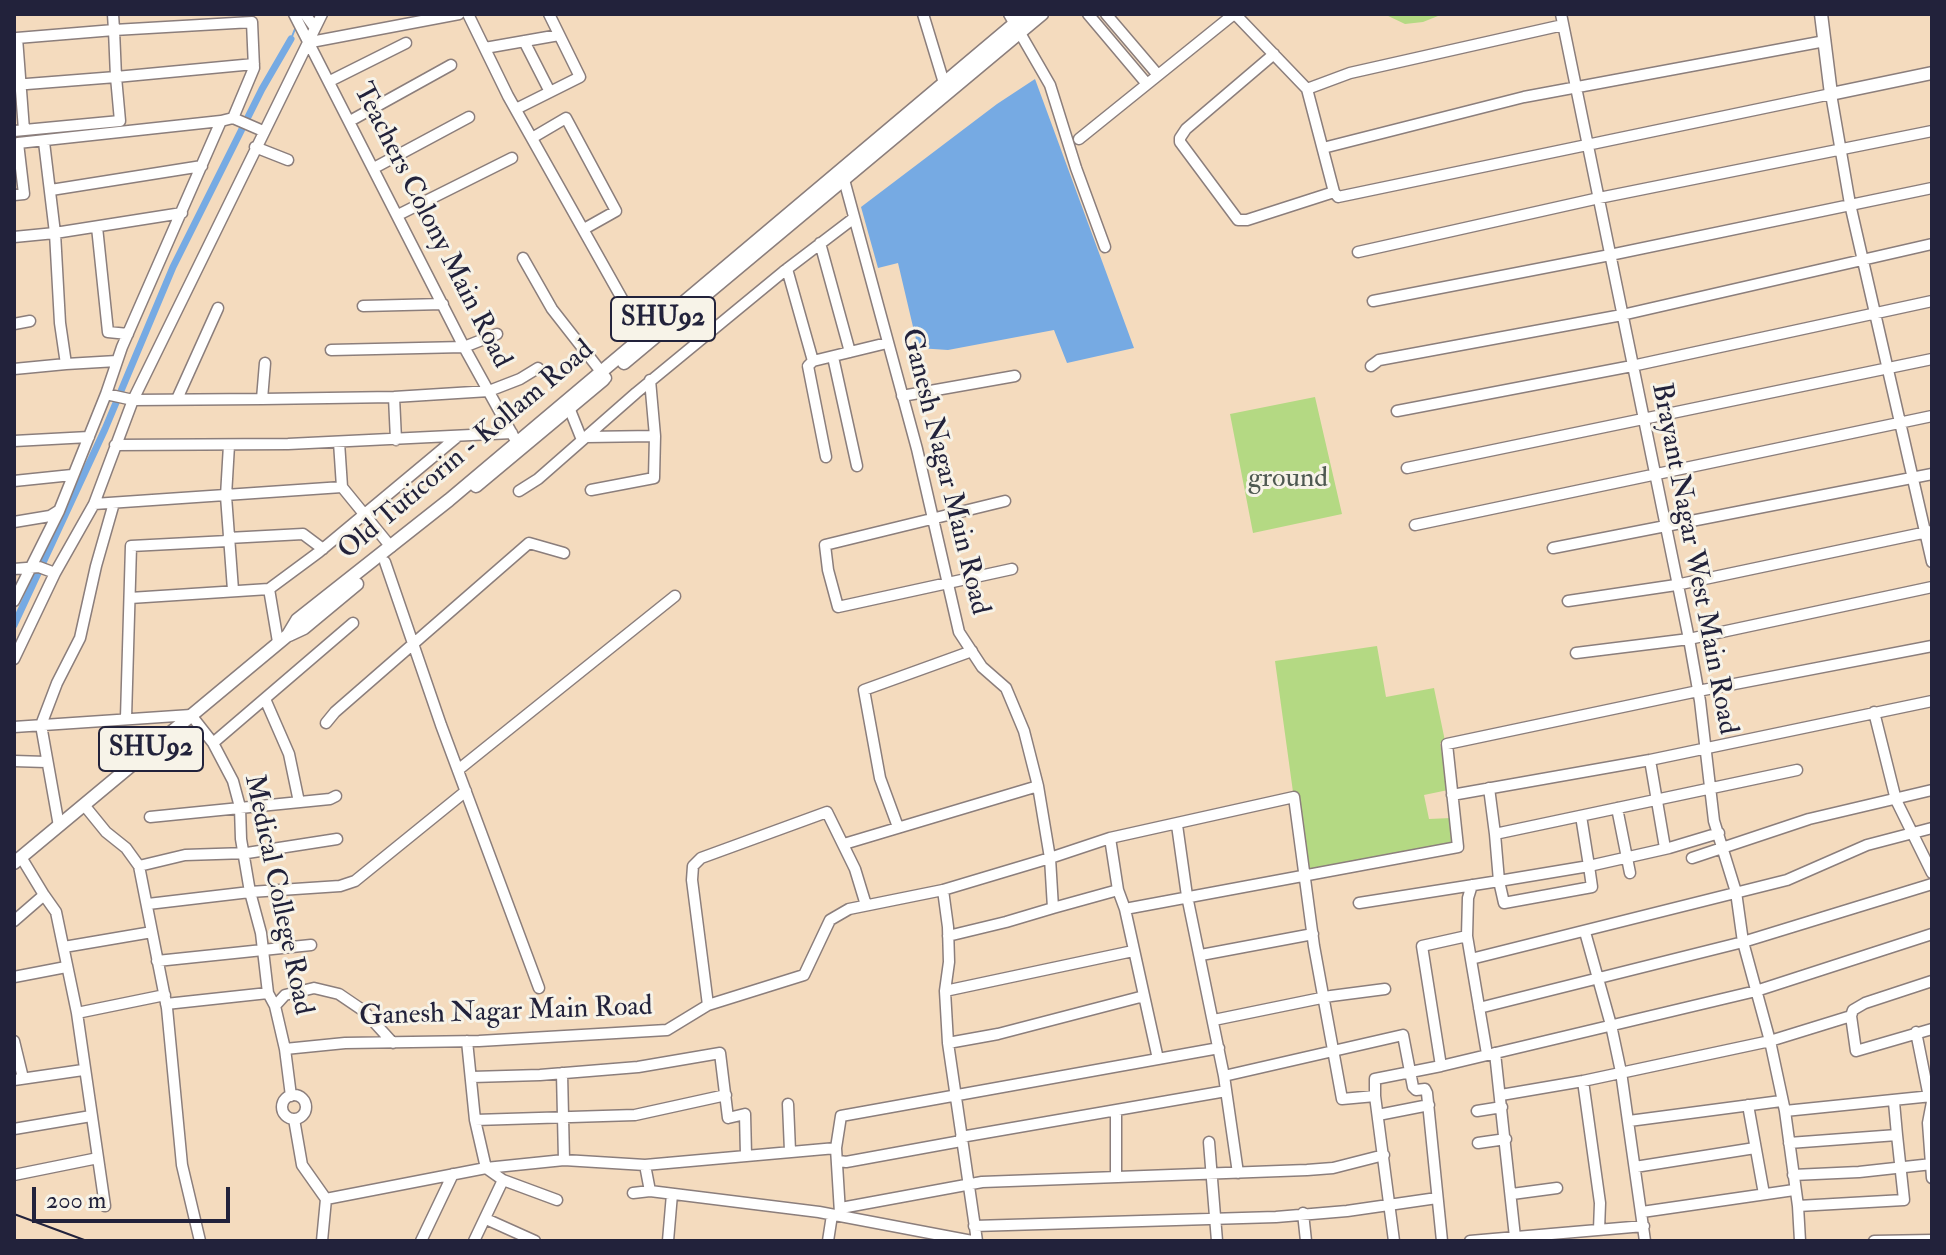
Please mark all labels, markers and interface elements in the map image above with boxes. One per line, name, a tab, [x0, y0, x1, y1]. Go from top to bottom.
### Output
street label: Teachers Colony Main Road	[344, 78, 518, 374]
road number: SHU92	[611, 297, 715, 341]
street label: Ganesh Nagar Main Road	[892, 326, 996, 618]
street label: Old Tuticorin - Kollam Road	[332, 334, 602, 568]
street label: Brayant Nagar West Main Road	[1642, 380, 1744, 738]
park label: ground	[1248, 463, 1328, 497]
road number: SHU92	[99, 727, 203, 771]
street label: Medical College Road	[235, 772, 319, 1018]
street label: Ganesh Nagar Main Road	[359, 991, 653, 1035]
scale bar	[36, 1171, 234, 1221]
text: 200 m	[46, 1185, 106, 1216]

